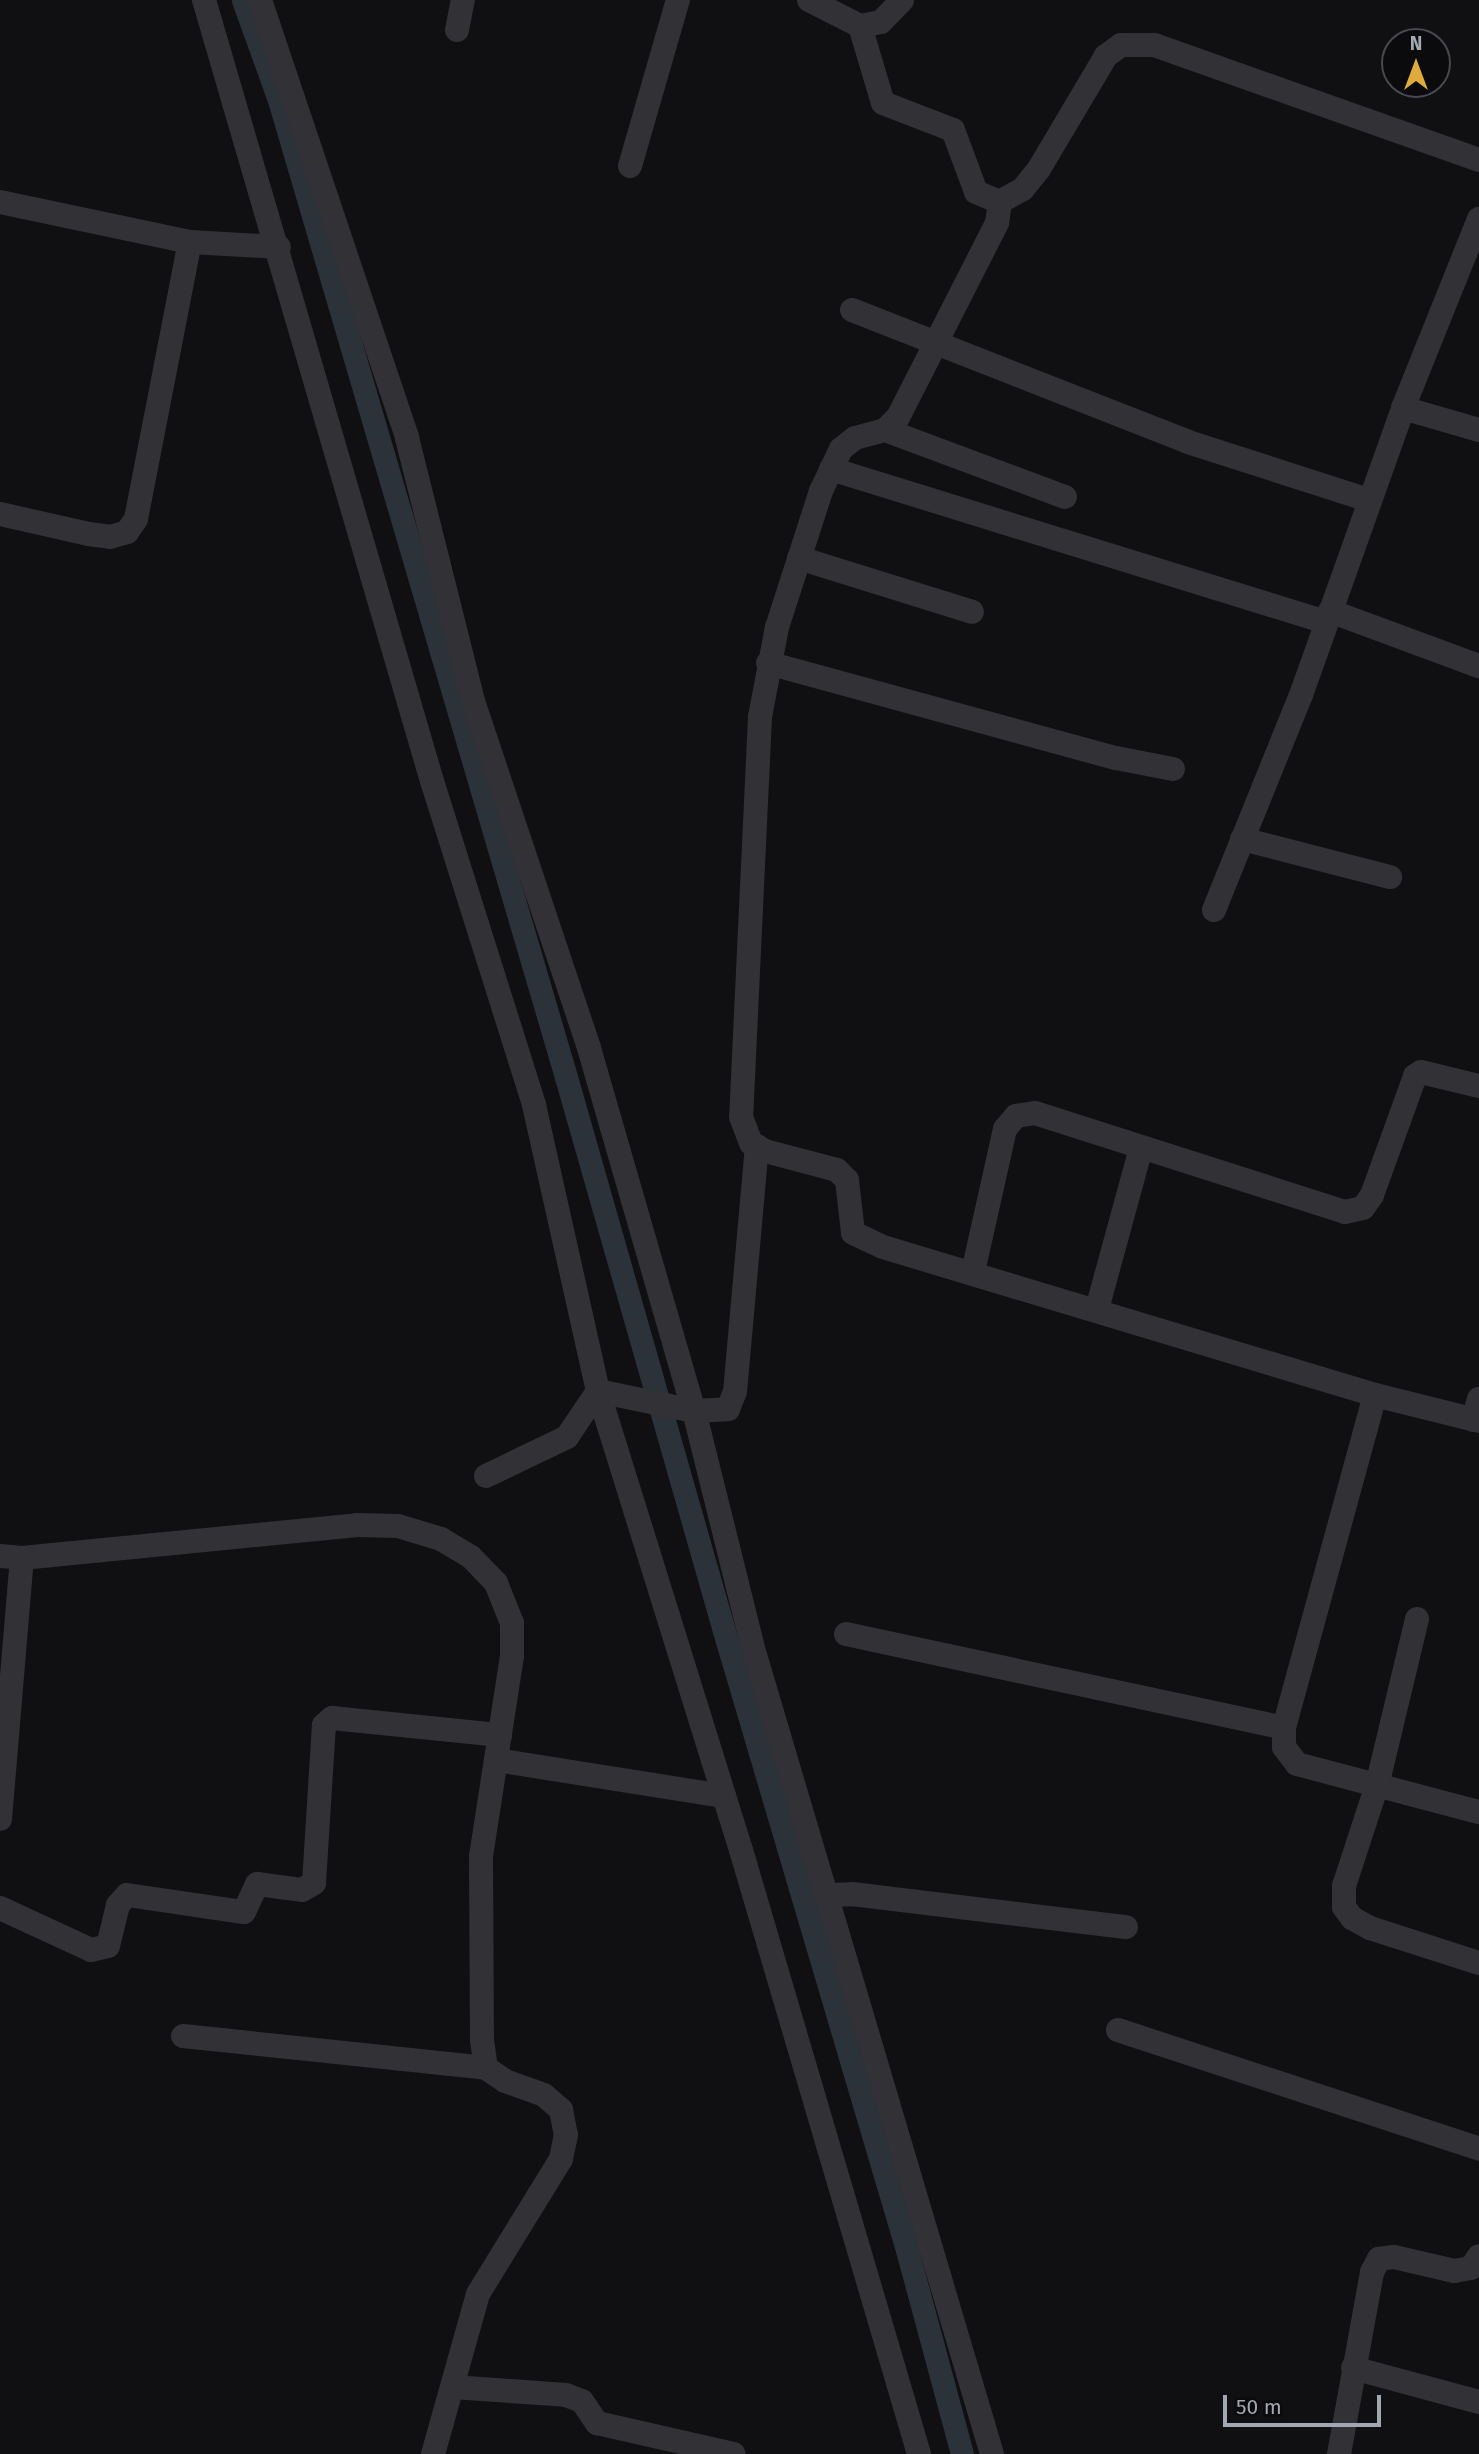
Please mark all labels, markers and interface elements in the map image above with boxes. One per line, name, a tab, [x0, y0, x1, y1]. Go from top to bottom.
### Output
north arrow	[1381, 28, 1451, 98]
text: N	[1410, 32, 1422, 55]
scale bar	[1227, 2380, 1384, 2424]
text: 50 m	[1236, 2394, 1282, 2420]

